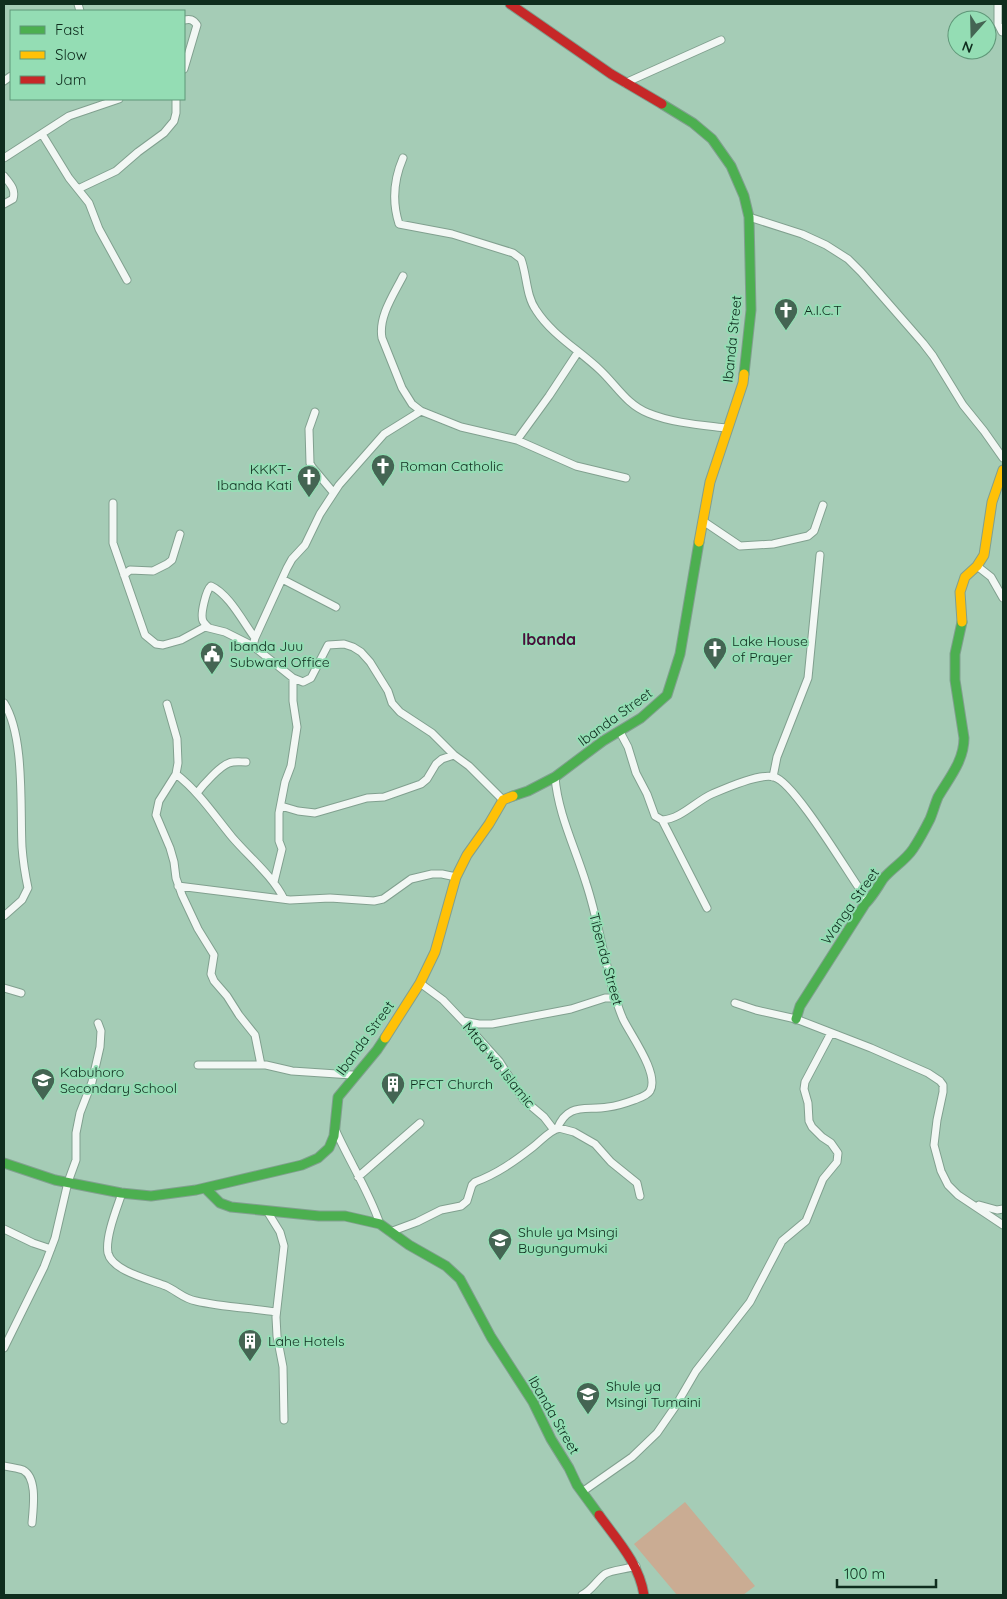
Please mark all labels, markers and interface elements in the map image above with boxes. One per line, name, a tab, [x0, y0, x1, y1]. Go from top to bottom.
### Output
legend	[10, 10, 185, 100]
north arrow	[947, 10, 997, 60]
text: Fast	[55, 20, 84, 39]
text: N	[960, 37, 975, 57]
text: Slow	[55, 45, 87, 64]
text: Jam	[55, 70, 86, 89]
street label: Ibanda Street	[718, 294, 746, 384]
church icon: A.I.C.T	[773, 297, 799, 331]
place label: A.I.C.T	[804, 301, 842, 319]
church icon: Roman Catholic	[370, 453, 396, 487]
place label: Roman Catholic	[400, 457, 503, 475]
place label: KKKT- Ibanda Kati	[217, 460, 292, 494]
church icon: KKKT- Ibanda Kati	[296, 464, 322, 498]
district label: Ibanda	[522, 629, 576, 649]
place label: Lake House of Prayer	[732, 632, 808, 666]
church icon: Lake House of Prayer	[702, 636, 728, 670]
place label: Ibanda Juu Subward Office	[230, 637, 330, 671]
public building icon: Ibanda Juu Subward Office	[199, 641, 225, 675]
street label: Ibanda Street	[574, 684, 656, 750]
street label: Wanga Street	[817, 864, 883, 948]
street label: Tibenda Street	[585, 911, 627, 1007]
street label: Ibanda Street	[332, 997, 398, 1079]
street label: Mtaa wa Islamic	[459, 1019, 539, 1111]
place label: Kabuhoro Secondary School	[60, 1063, 177, 1097]
school or university icon: Kabuhoro Secondary School	[30, 1067, 56, 1101]
building icon: PFCT Church	[380, 1071, 406, 1105]
place label: PFCT Church	[410, 1075, 493, 1093]
place label: Shule ya Msingi Bugungumuki	[518, 1223, 618, 1257]
school or university icon: Shule ya Msingi Bugungumuki	[487, 1227, 513, 1261]
building icon: Lahe Hotels	[237, 1328, 263, 1362]
place label: Lahe Hotels	[268, 1332, 345, 1350]
street label: Ibanda Street	[524, 1373, 584, 1458]
place label: Shule ya Msingi Tumaini	[606, 1377, 701, 1411]
school or university icon: Shule ya Msingi Tumaini	[575, 1381, 601, 1415]
scale bar	[837, 1556, 936, 1588]
text: 100 m	[844, 1564, 885, 1583]

